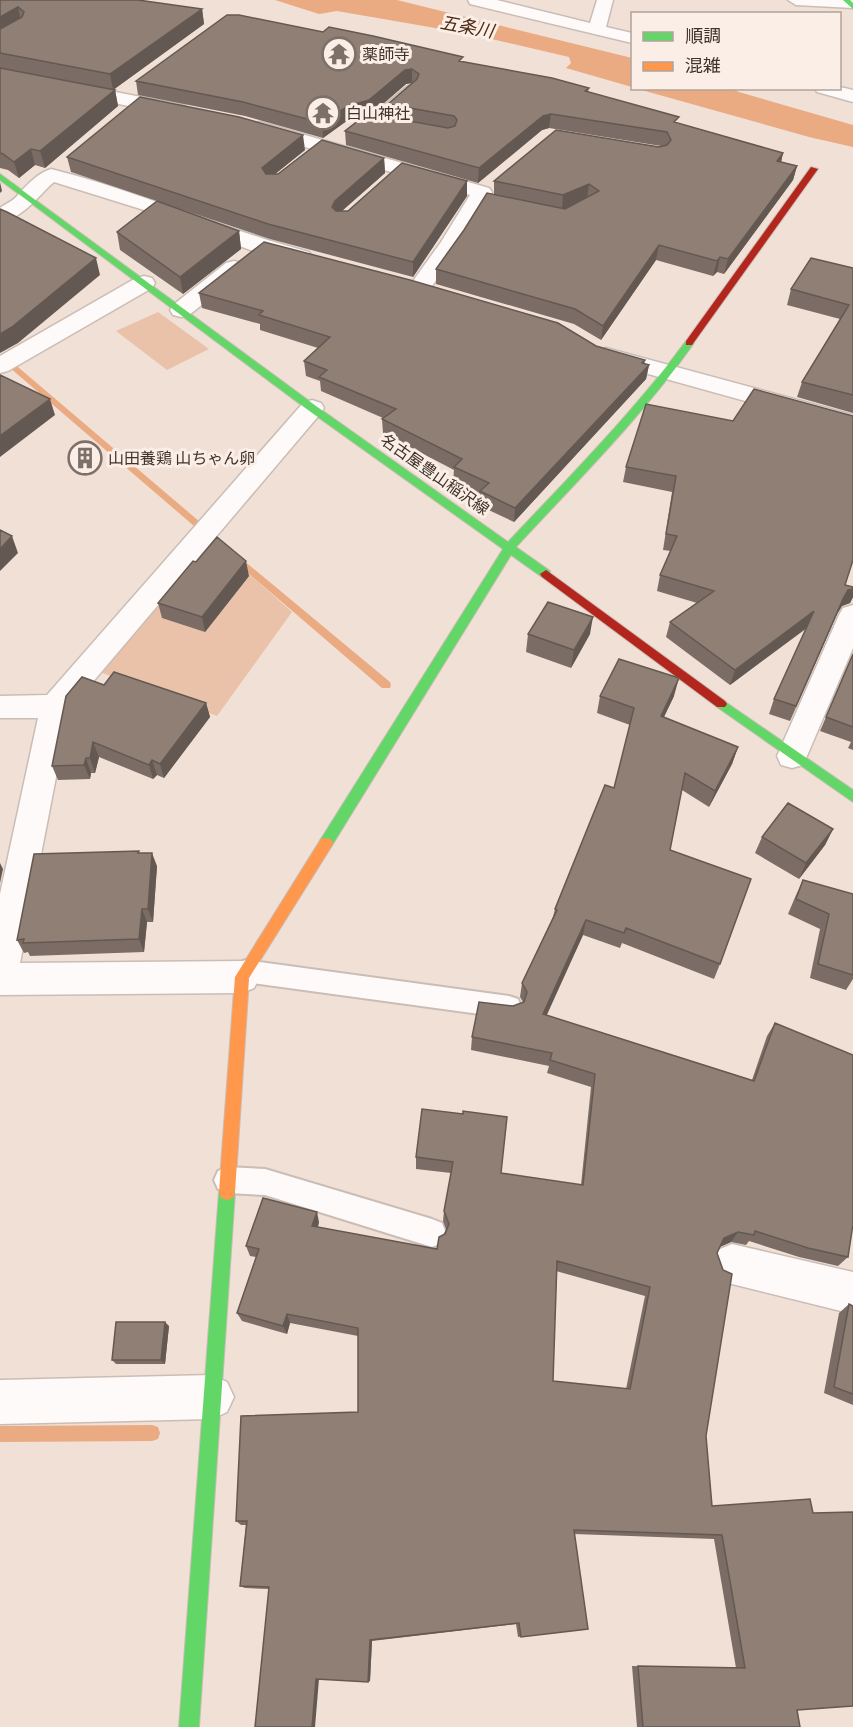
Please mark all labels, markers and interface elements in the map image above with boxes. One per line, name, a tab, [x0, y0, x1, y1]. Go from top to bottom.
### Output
water label: 五条川	[438, 9, 498, 43]
legend	[631, 12, 841, 90]
text: 順調	[685, 23, 721, 47]
temple icon: 薬師寺	[321, 36, 357, 72]
place label: 薬師寺	[362, 43, 410, 65]
text: 混雑	[685, 53, 721, 77]
temple icon: 白山神社	[305, 95, 341, 131]
place label: 白山神社	[346, 102, 410, 124]
street label: 名古屋豊山稲沢線	[376, 428, 494, 520]
building icon: 山田養鶏 山ちゃん卵	[67, 440, 103, 476]
place label: 山田養鶏 山ちゃん卵	[108, 447, 255, 469]

